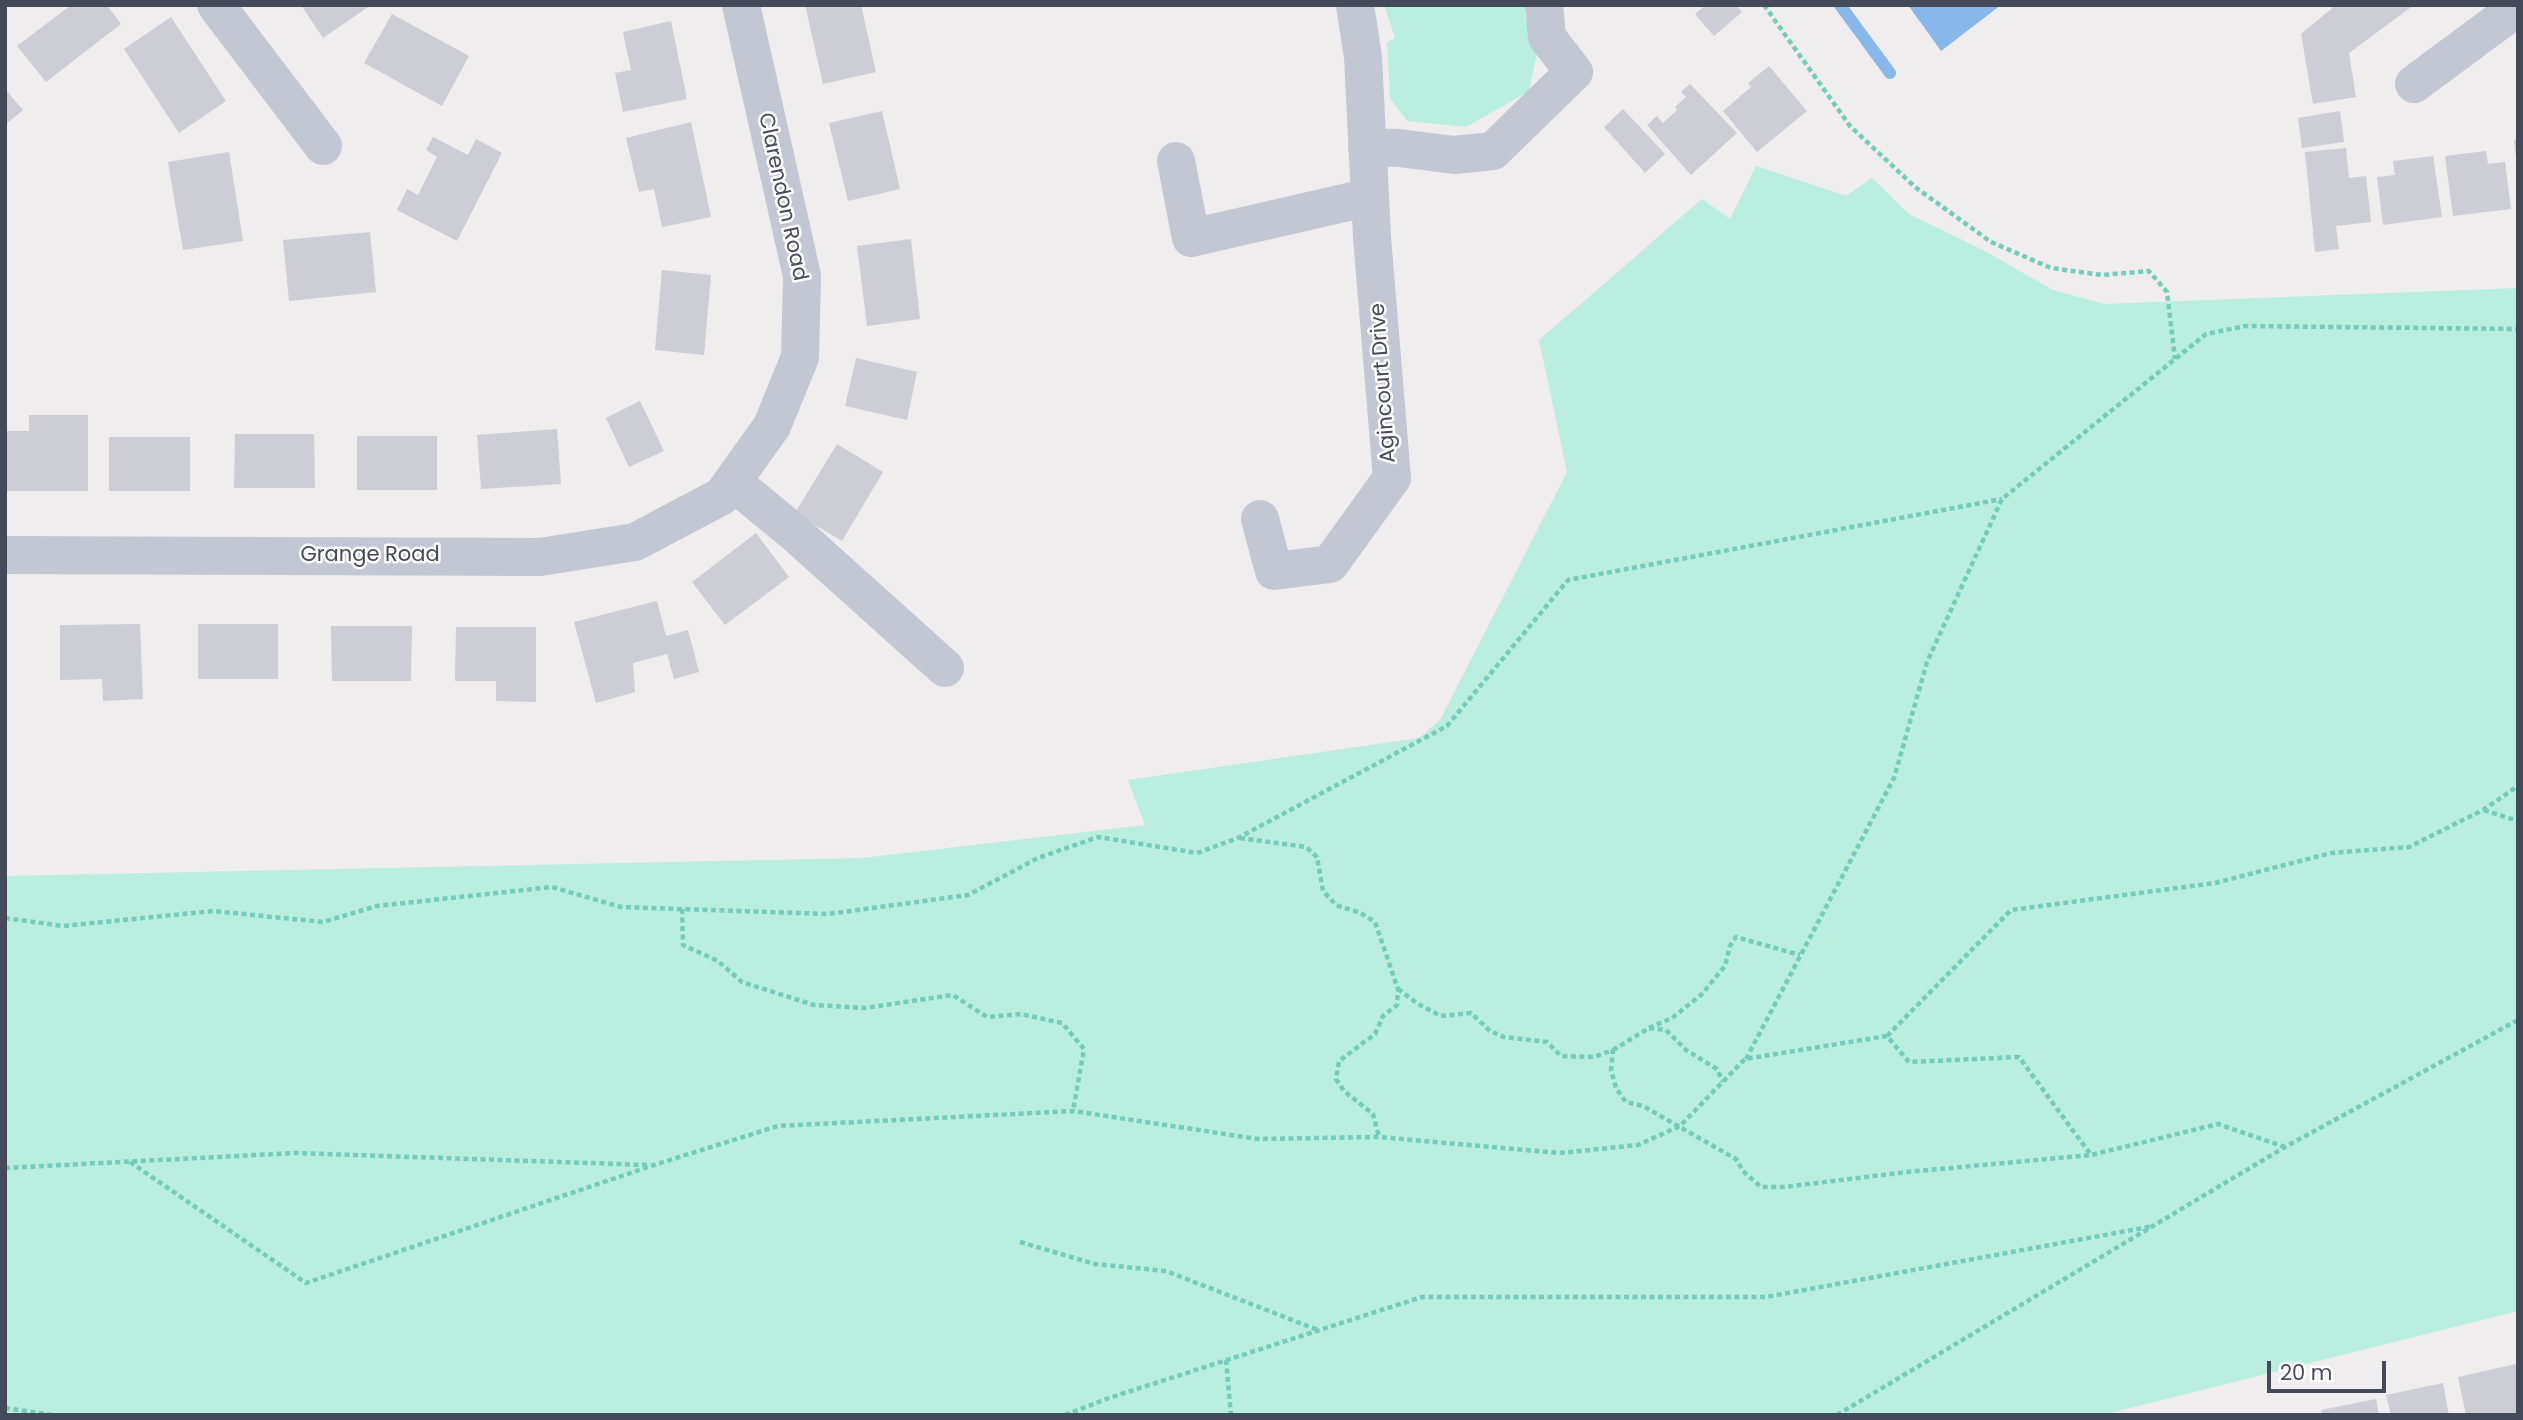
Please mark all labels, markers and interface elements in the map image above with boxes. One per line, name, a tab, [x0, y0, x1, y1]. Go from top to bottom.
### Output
street label: Clarendon Road	[752, 111, 812, 283]
street label: Agincourt Drive	[1366, 302, 1402, 464]
street label: Grange Road	[300, 543, 440, 569]
scale bar	[2271, 1346, 2390, 1390]
text: 20 m	[2280, 1358, 2333, 1387]

